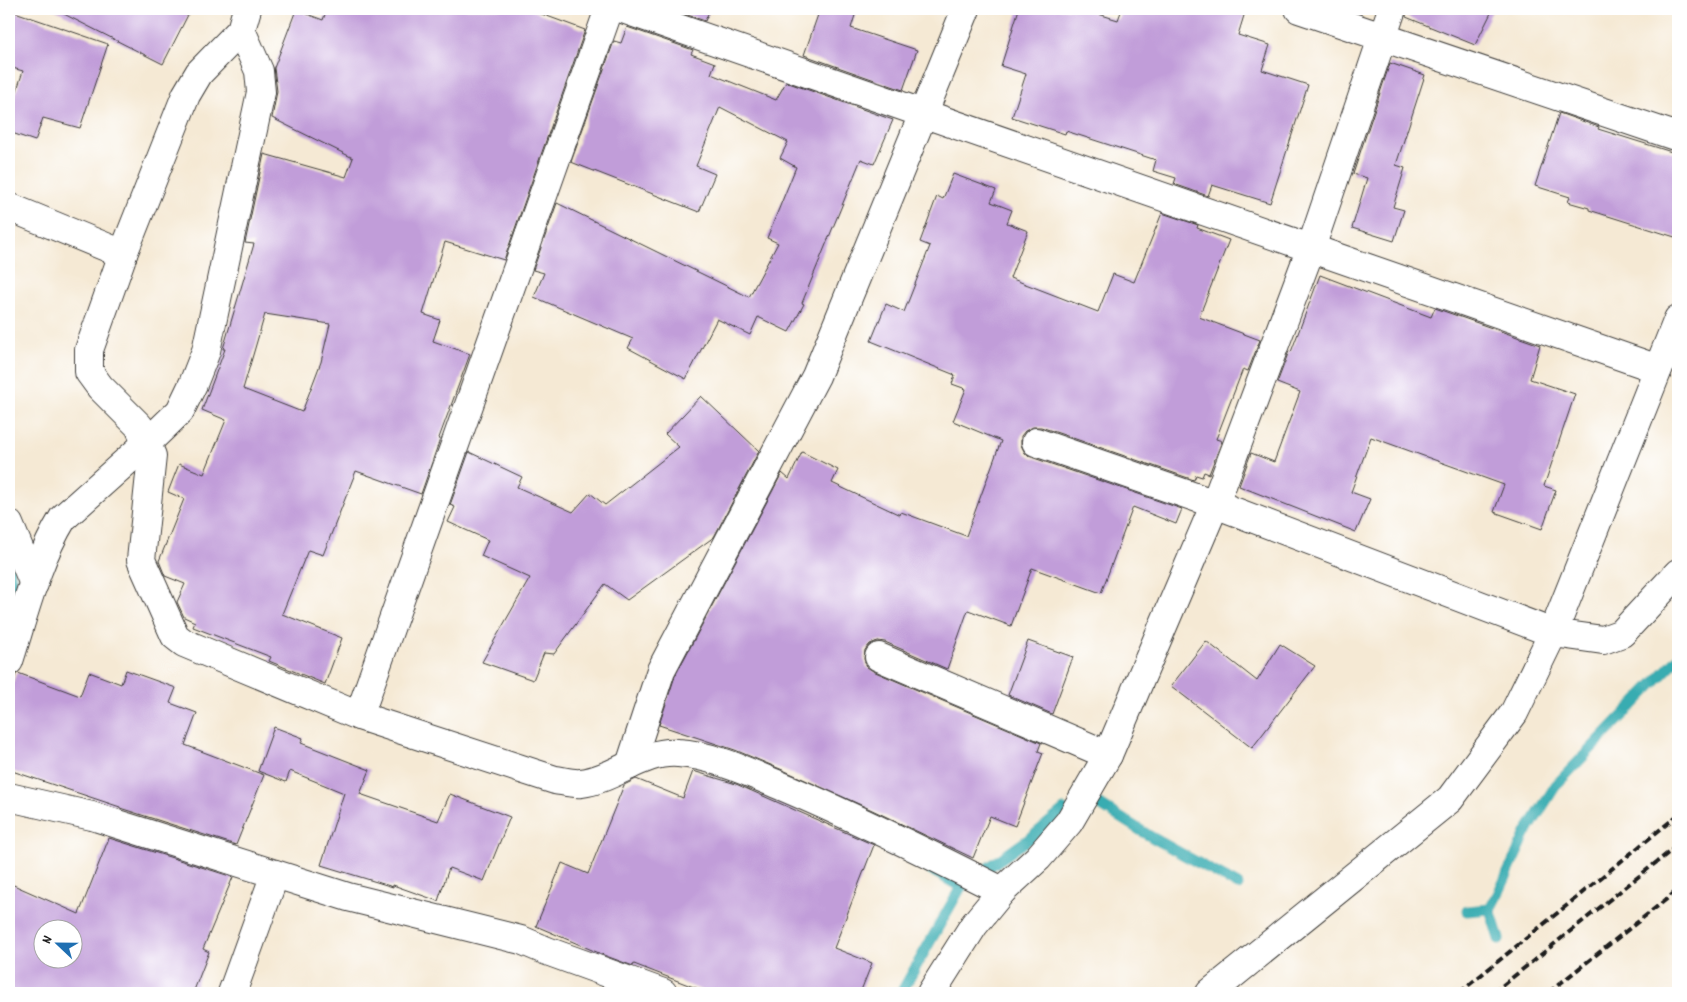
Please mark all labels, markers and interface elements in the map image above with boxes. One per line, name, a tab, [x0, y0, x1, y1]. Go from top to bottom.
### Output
north arrow	[32, 920, 82, 970]
text: N	[37, 933, 58, 947]

